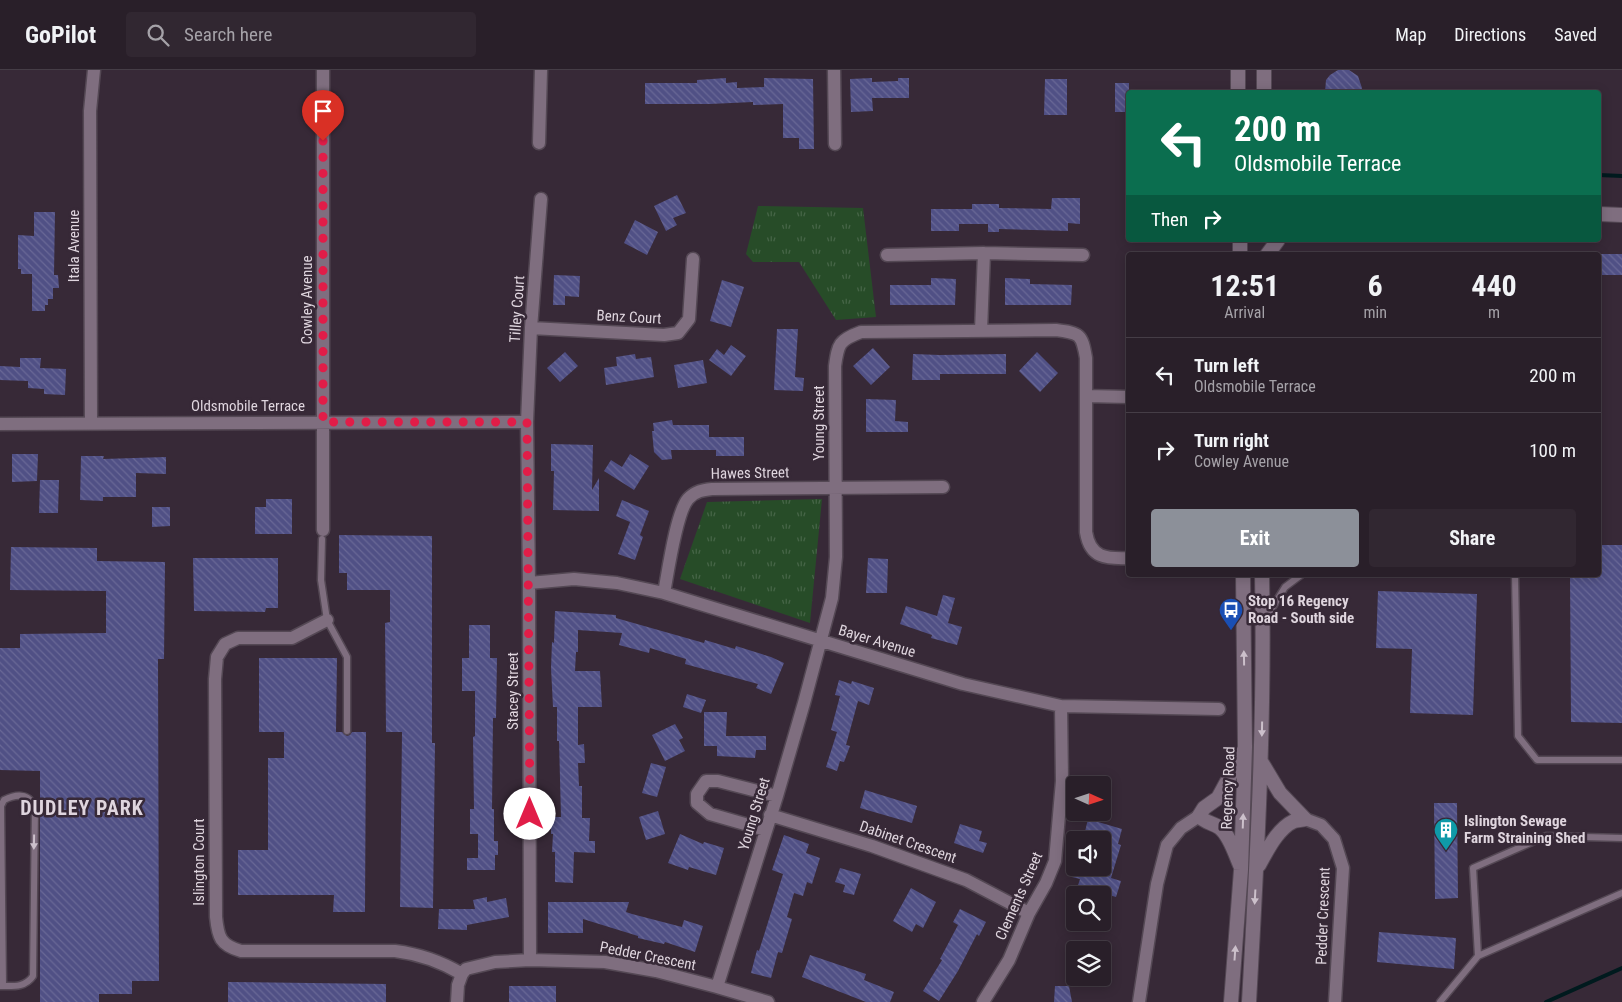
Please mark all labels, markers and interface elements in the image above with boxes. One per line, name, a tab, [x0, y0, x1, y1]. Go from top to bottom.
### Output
search box	[126, 12, 476, 57]
text: GoPilot	[25, 21, 96, 49]
icon: search	[144, 21, 172, 49]
text: Search here	[184, 23, 272, 46]
text: Map	[1395, 24, 1426, 45]
text: Directions	[1454, 24, 1526, 45]
text: Saved	[1554, 24, 1597, 45]
pin	[302, 90, 344, 141]
icon: arrive	[309, 97, 337, 125]
text: 200 m	[1234, 109, 1321, 150]
icon: left	[1151, 110, 1216, 175]
text: Oldsmobile Terrace	[1234, 151, 1401, 176]
icon: right	[1198, 205, 1226, 233]
text: Then	[1151, 208, 1188, 231]
street label: Itala Avenue	[65, 210, 83, 282]
street label: Cowley Avenue	[298, 255, 316, 345]
text: 12:51	[1210, 268, 1279, 303]
text: 6	[1368, 268, 1383, 303]
text: 440	[1471, 268, 1517, 303]
street label: Tilley Court	[506, 275, 528, 343]
text: Arrival	[1224, 303, 1265, 322]
text: min	[1363, 303, 1387, 322]
text: m	[1488, 303, 1500, 322]
street label: Benz Court	[596, 306, 662, 328]
text: Turn left	[1194, 354, 1259, 377]
icon: left	[1151, 361, 1179, 389]
text: 200 m	[1529, 364, 1576, 387]
text: Oldsmobile Terrace	[1194, 377, 1316, 396]
street label: Young Street	[810, 385, 828, 461]
street label: Oldsmobile Terrace	[191, 397, 305, 415]
text: Turn right	[1194, 429, 1269, 452]
icon: right	[1151, 436, 1179, 464]
text: 100 m	[1529, 439, 1576, 462]
text: Cowley Avenue	[1194, 452, 1289, 471]
street label: Hawes Street	[710, 463, 790, 483]
button: Exit	[1151, 509, 1359, 567]
button: Share	[1369, 509, 1576, 567]
place label: Stop 16 Regency Road - South side	[1248, 592, 1354, 627]
bus stop icon: Stop 16 Regency Road - South side	[1218, 597, 1244, 631]
street label: Bayer Avenue	[836, 621, 918, 661]
one-way arrow	[1240, 650, 1248, 666]
street label: Stacey Street	[504, 652, 522, 730]
one-way arrow	[1258, 721, 1266, 737]
street label: Regency Road	[1218, 746, 1238, 830]
street label: Young Street	[734, 775, 774, 853]
north arrow	[1066, 776, 1111, 821]
map controls	[1066, 776, 1111, 986]
position arrow	[503, 787, 555, 839]
district label: DUDLEY PARK	[20, 796, 144, 820]
place label: Islington Sewage Farm Straining Shed	[1464, 812, 1585, 847]
one-way arrow	[1239, 813, 1247, 829]
street label: Dabinet Crescent	[857, 817, 959, 867]
building icon: Islington Sewage Farm Straining Shed	[1433, 817, 1459, 851]
street label: Islington Court	[190, 818, 208, 906]
button: sound	[1066, 831, 1111, 876]
one-way arrow	[30, 834, 38, 850]
street label: Clements Street	[992, 849, 1046, 943]
street label: Pedder Crescent	[1312, 867, 1334, 965]
button: search	[1066, 886, 1111, 931]
one-way arrow	[1251, 889, 1259, 905]
street label: Pedder Crescent	[598, 938, 698, 974]
button: layers	[1066, 941, 1111, 986]
one-way arrow	[1231, 945, 1239, 961]

